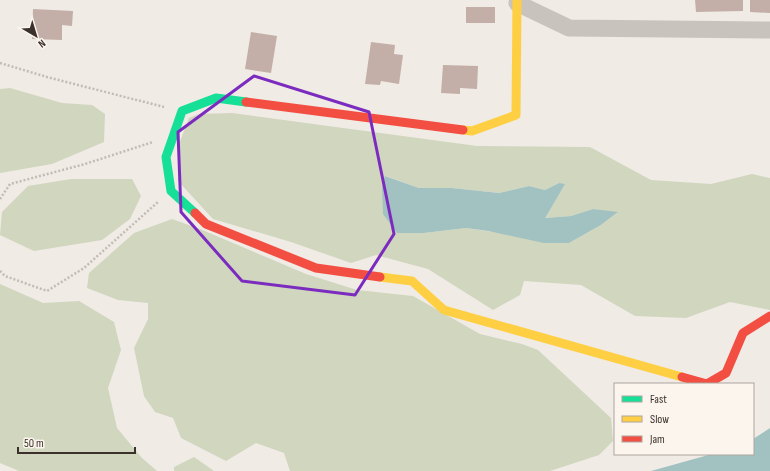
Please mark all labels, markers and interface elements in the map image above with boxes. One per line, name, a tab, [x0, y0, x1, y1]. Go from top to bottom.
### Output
north arrow	[16, 16, 56, 56]
text: N	[35, 37, 48, 50]
legend	[614, 383, 754, 455]
text: Fast	[650, 392, 667, 407]
text: Slow	[650, 412, 669, 427]
scale bar	[18, 429, 135, 455]
text: Jam	[649, 432, 665, 447]
text: 50 m	[24, 436, 44, 451]

